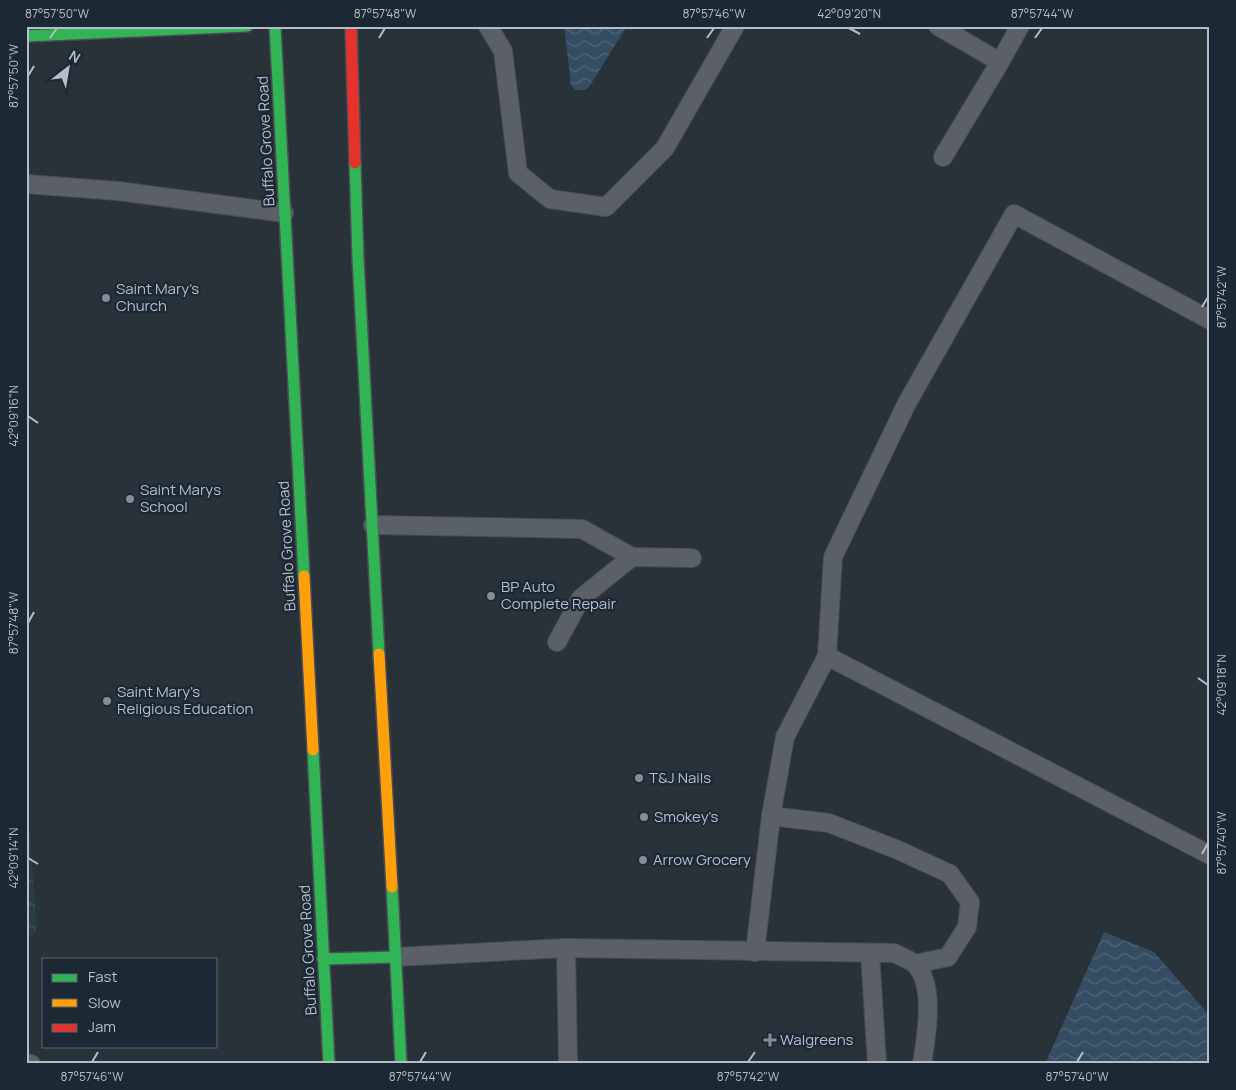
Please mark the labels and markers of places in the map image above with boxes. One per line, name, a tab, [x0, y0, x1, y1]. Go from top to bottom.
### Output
place label: Saint Mary's Church	[116, 278, 199, 316]
marker: Saint Mary's Church	[100, 292, 112, 304]
place label: Saint Marys School	[140, 479, 221, 517]
marker: Saint Marys School	[124, 493, 136, 505]
place label: BP Auto Complete Repair	[501, 576, 617, 614]
marker: BP Auto Complete Repair	[485, 590, 497, 602]
place label: Saint Mary's Religious Education	[117, 681, 254, 719]
marker: Saint Mary's Religious Education	[101, 695, 113, 707]
place label: T&J Nails	[649, 767, 711, 788]
marker: T&J Nails	[633, 772, 645, 784]
place label: Smokey's	[654, 806, 719, 827]
marker: Smokey's	[638, 811, 650, 823]
place label: Arrow Grocery	[653, 849, 751, 870]
marker: Arrow Grocery	[637, 854, 649, 866]
place label: Walgreens	[780, 1029, 854, 1050]
marker: Walgreens	[764, 1034, 776, 1046]

